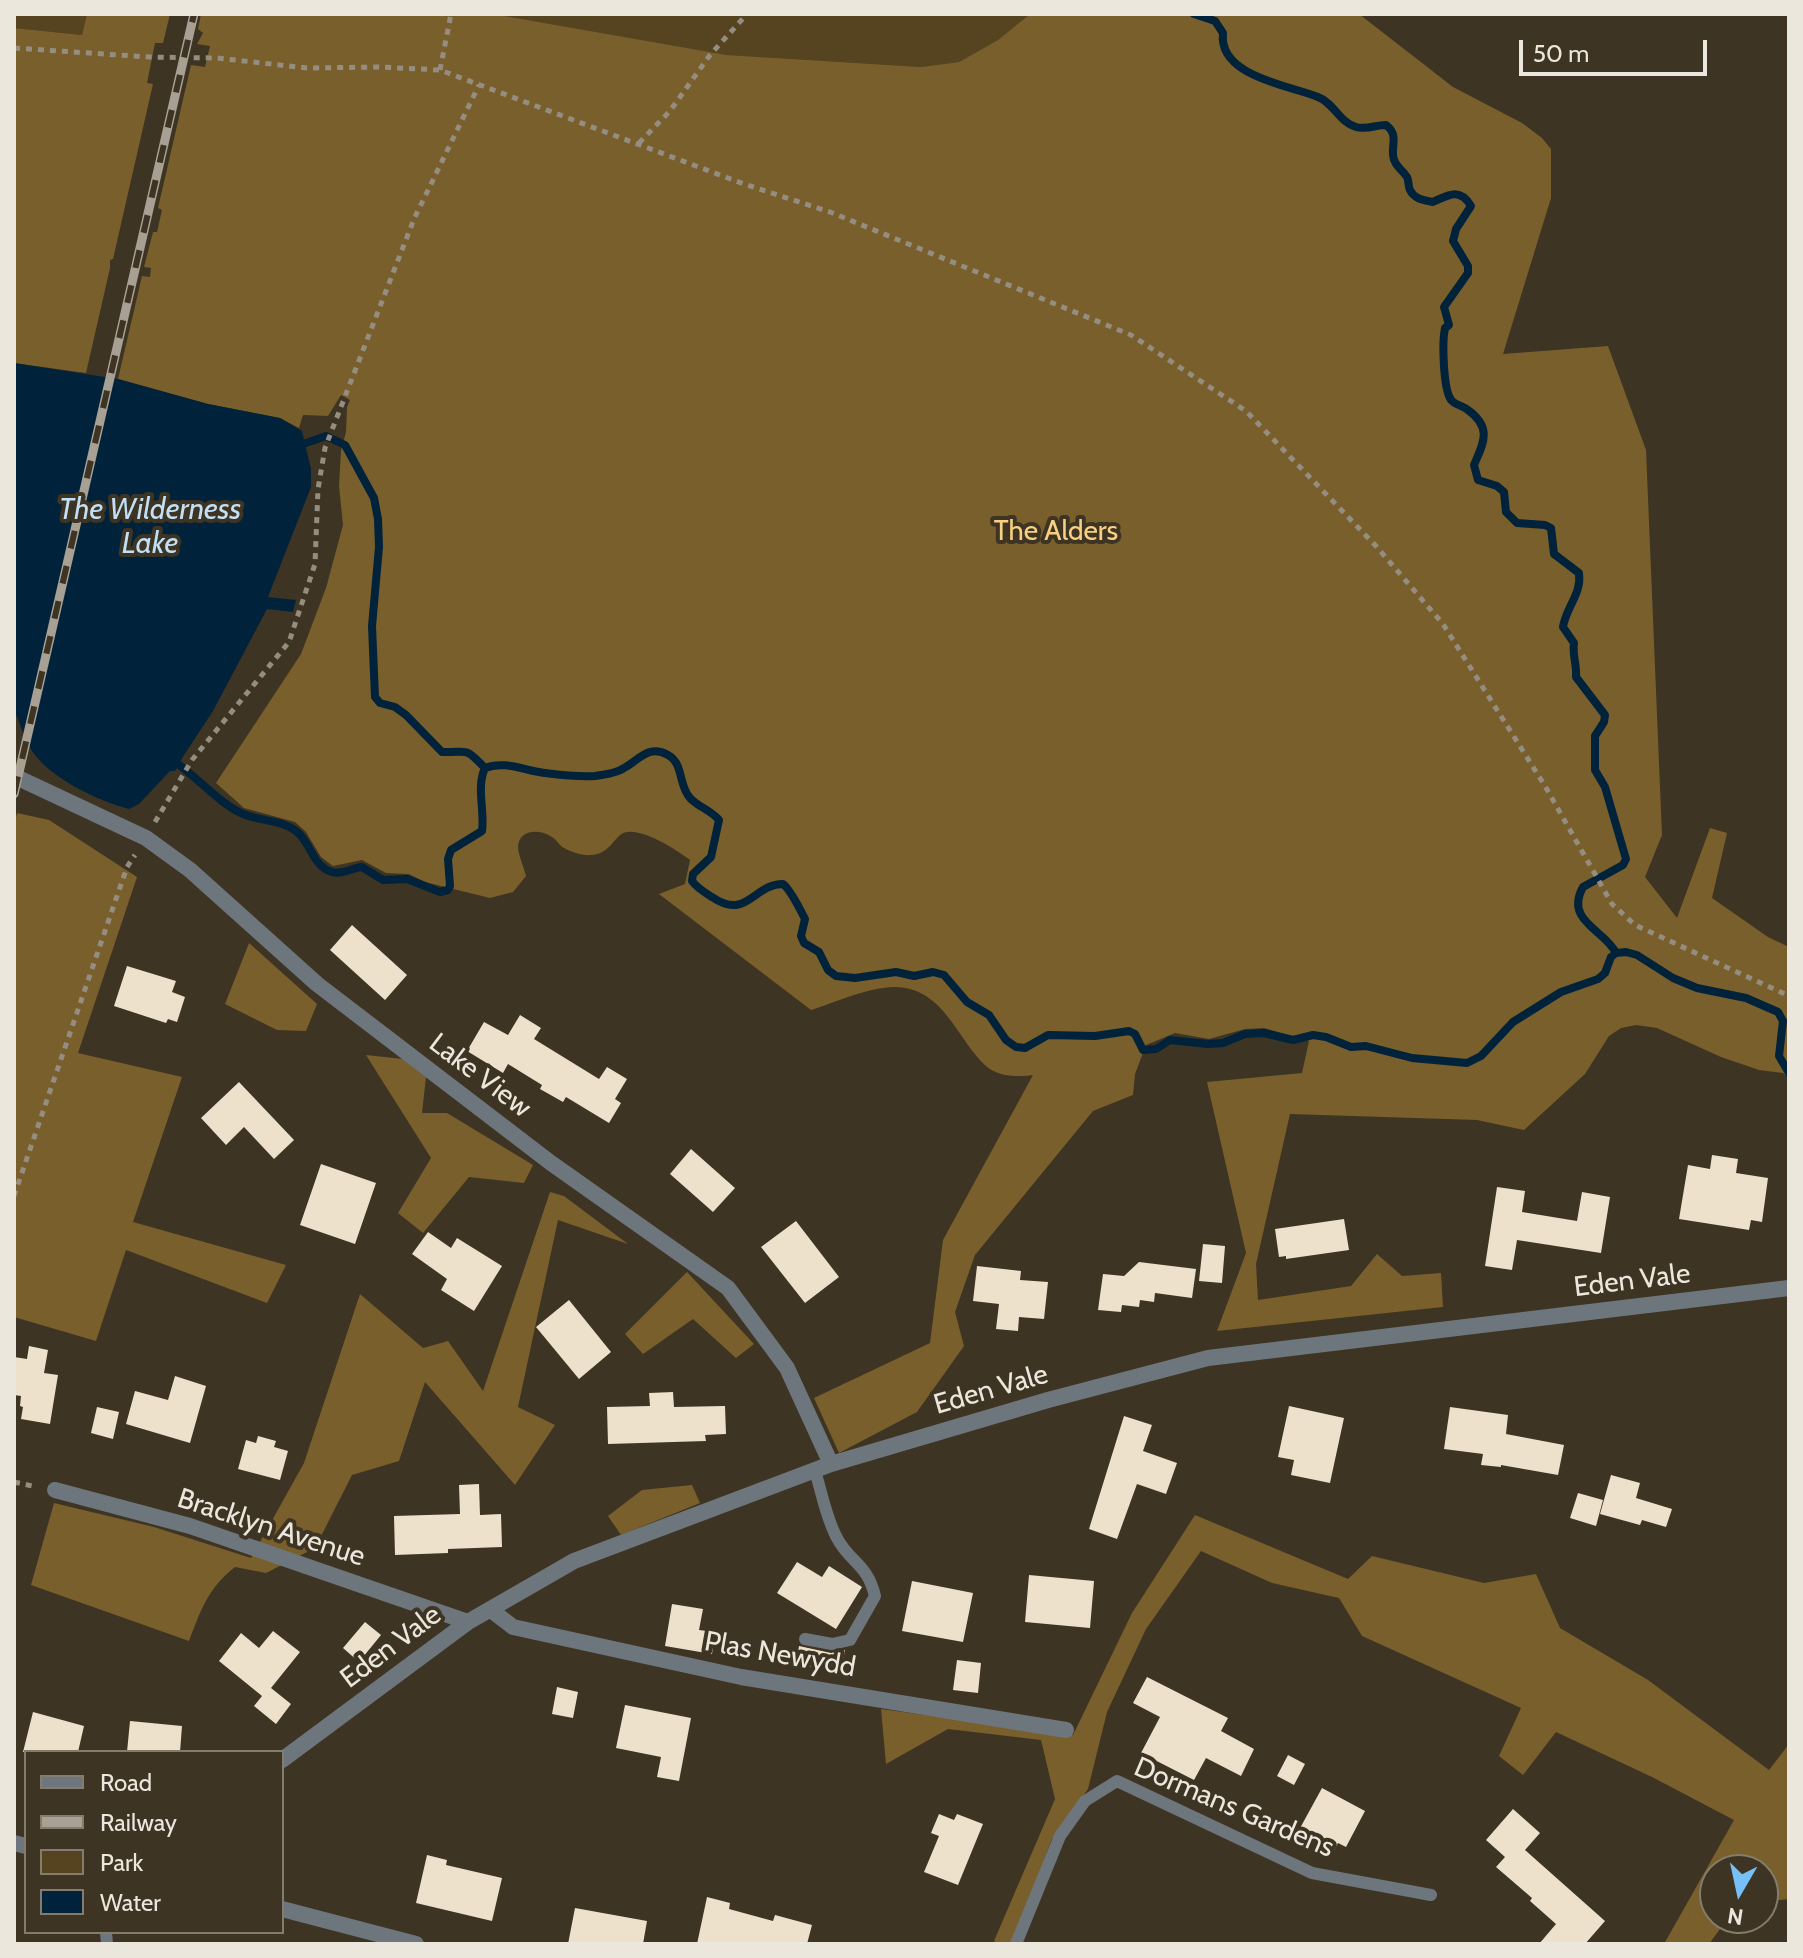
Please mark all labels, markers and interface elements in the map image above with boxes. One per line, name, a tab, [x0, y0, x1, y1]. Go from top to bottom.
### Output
scale bar	[1523, 24, 1711, 74]
text: 50 m	[1533, 39, 1589, 68]
water label: The Wilderness Lake	[59, 492, 241, 562]
park label: The Alders	[994, 515, 1118, 549]
street label: Lake View	[422, 1027, 538, 1125]
street label: Eden Vale	[1572, 1257, 1692, 1305]
street label: Eden Vale	[930, 1358, 1052, 1422]
street label: Bracklyn Avenue	[173, 1482, 369, 1574]
street label: Eden Vale	[334, 1598, 448, 1696]
street label: Plas Newydd	[702, 1625, 858, 1685]
legend	[24, 1750, 284, 1934]
street label: Dormans Gardens	[1129, 1751, 1339, 1865]
text: Road	[100, 1768, 152, 1797]
text: Railway	[100, 1808, 177, 1837]
text: Park	[100, 1848, 143, 1877]
north arrow	[1699, 1854, 1779, 1934]
text: Water	[100, 1888, 161, 1917]
text: N	[1726, 1902, 1745, 1931]

